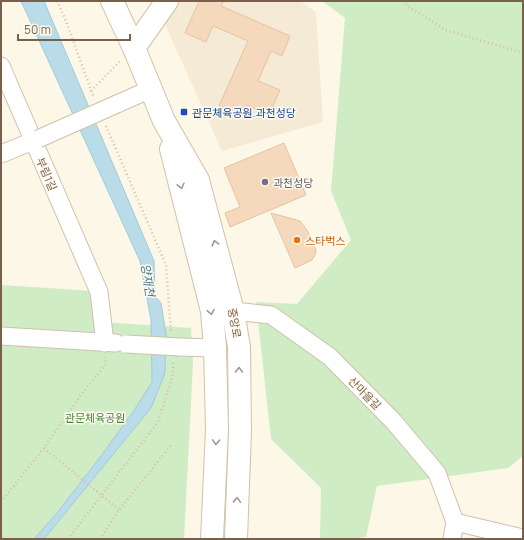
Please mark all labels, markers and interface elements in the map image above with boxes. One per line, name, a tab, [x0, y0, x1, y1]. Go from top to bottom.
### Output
scale bar	[18, 16, 130, 42]
text: 50 m	[24, 21, 51, 38]
place label: 관문체육공원.과천성당	[192, 105, 296, 120]
marker: 관문체육공원.과천성당	[179, 107, 189, 117]
street label: 부림1길	[33, 155, 61, 193]
place label: 과천성당	[273, 175, 313, 190]
marker: 과천성당	[260, 177, 270, 187]
one-way arrow	[176, 182, 185, 189]
place label: 스타벅스	[305, 233, 345, 248]
marker: 스타벅스	[292, 235, 302, 245]
one-way arrow	[211, 240, 220, 247]
water label: 양재천	[137, 262, 159, 300]
street label: 중앙로	[225, 307, 245, 339]
one-way arrow	[207, 309, 215, 315]
one-way arrow	[235, 367, 243, 373]
street label: 산마을길	[345, 373, 385, 413]
park label: 관문체육공원	[65, 410, 125, 425]
one-way arrow	[212, 439, 220, 445]
one-way arrow	[233, 497, 242, 503]

